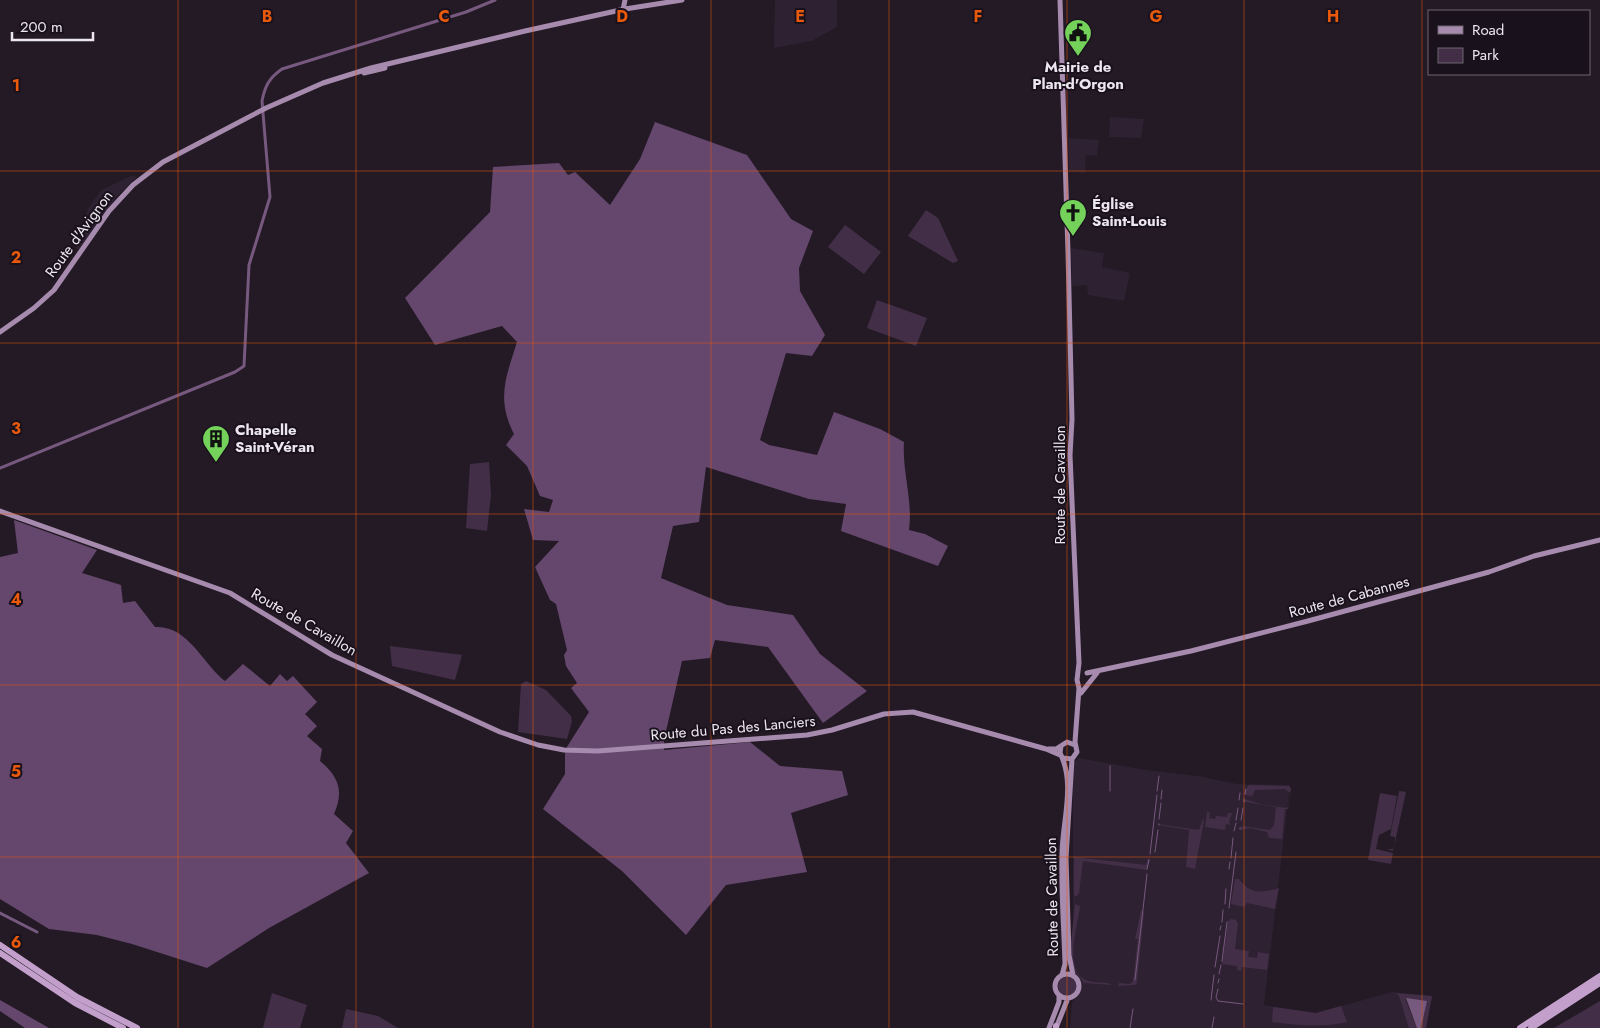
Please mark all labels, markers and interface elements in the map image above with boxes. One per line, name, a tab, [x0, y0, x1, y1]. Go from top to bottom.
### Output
text: B	[262, 5, 272, 28]
text: C	[438, 5, 450, 28]
text: D	[616, 5, 628, 28]
text: E	[795, 5, 805, 28]
text: F	[974, 5, 982, 28]
text: G	[1149, 5, 1163, 28]
text: H	[1327, 5, 1339, 28]
scale bar	[12, 10, 94, 42]
legend	[1428, 10, 1590, 75]
text: 200 m	[20, 16, 63, 38]
public building icon: Mairie de Plan-d'Orgon	[1063, 18, 1093, 57]
text: Road	[1472, 19, 1504, 41]
text: Park	[1472, 44, 1499, 66]
place label: Mairie de Plan-d'Orgon	[1032, 56, 1124, 95]
text: 1	[12, 74, 20, 97]
street label: Route d'Avignon	[40, 186, 118, 282]
place label: Église Saint-Louis	[1092, 193, 1167, 232]
church icon: Église Saint-Louis	[1058, 198, 1088, 237]
text: 2	[11, 246, 21, 269]
text: 3	[11, 417, 21, 440]
place label: Chapelle Saint-Véran	[235, 419, 315, 458]
building icon: Chapelle Saint-Véran	[201, 424, 231, 463]
street label: Route de Cavaillon	[1049, 425, 1071, 545]
street label: Route de Cabannes	[1286, 570, 1412, 624]
street label: Route de Cavaillon	[247, 583, 361, 661]
text: 4	[10, 588, 22, 611]
street label: Route du Pas des Lanciers	[650, 710, 816, 746]
text: 5	[11, 760, 21, 783]
street label: Route de Cavaillon	[1040, 837, 1064, 957]
text: 6	[11, 931, 21, 954]

